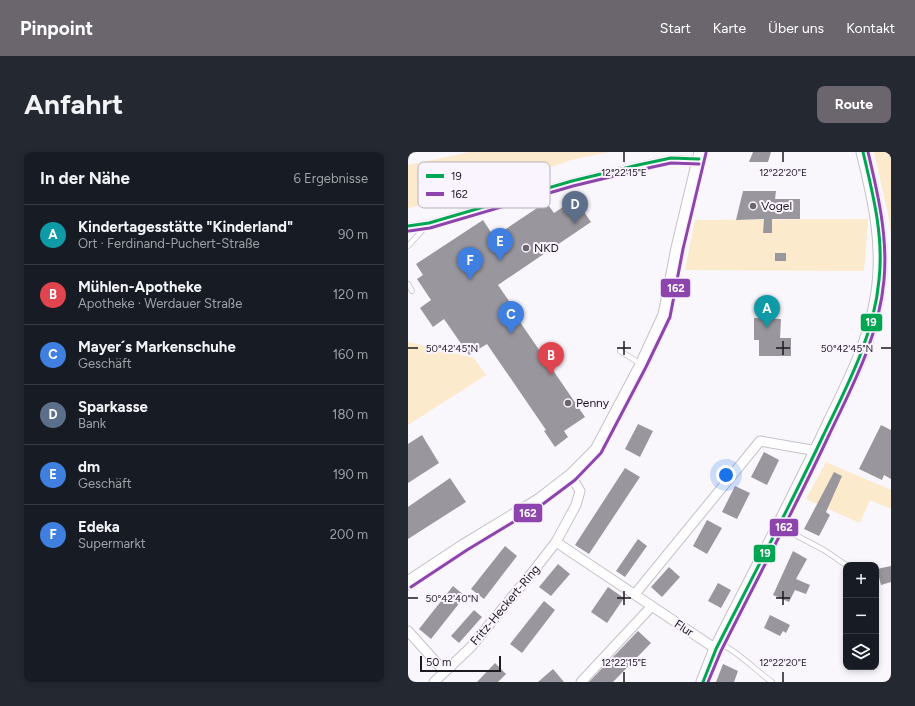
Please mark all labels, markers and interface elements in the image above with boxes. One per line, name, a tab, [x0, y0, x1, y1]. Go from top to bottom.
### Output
text: Pinpoint	[20, 17, 93, 40]
text: Start	[660, 20, 691, 37]
text: Karte	[713, 20, 746, 37]
text: Über uns	[768, 20, 824, 37]
text: Kontakt	[846, 20, 895, 37]
button: Route	[817, 86, 891, 123]
text: Anfahrt	[24, 87, 123, 121]
legend	[418, 162, 550, 208]
text: 12°22'15"E	[601, 166, 647, 179]
text: 12°22'20"E	[759, 166, 807, 179]
text: In der Nähe	[40, 168, 130, 188]
text: 19	[451, 170, 462, 183]
text: 6 Ergebnisse	[294, 171, 368, 186]
text: 162	[451, 188, 468, 201]
pin: D	[562, 191, 588, 224]
place label: Vogel	[761, 199, 792, 213]
marker: Vogel	[748, 201, 758, 211]
text: Kindertagesstätte "Kinderland"	[78, 218, 293, 236]
text: A	[48, 227, 58, 242]
text: 90 m	[338, 227, 368, 242]
pin: E	[487, 228, 513, 261]
text: Ort · Ferdinand-Puchert-Straße	[78, 236, 260, 251]
place label: NKD	[534, 241, 559, 255]
marker: NKD	[521, 243, 531, 253]
pin: F	[457, 247, 483, 280]
text: Mühlen-Apotheke	[78, 278, 202, 296]
line badge: 162	[660, 278, 691, 298]
text: 162	[667, 282, 685, 295]
text: B	[49, 287, 57, 302]
text: 120 m	[333, 287, 368, 302]
pin: A	[754, 295, 780, 328]
text: Apotheke · Werdauer Straße	[78, 296, 242, 311]
pin: C	[498, 301, 524, 334]
line badge: 19	[860, 313, 883, 332]
text: 19	[865, 316, 877, 329]
text: Mayer´s Markenschuhe	[78, 338, 236, 356]
text: 50°42'45"N	[426, 342, 478, 355]
pin: B	[538, 342, 564, 375]
text: 50°42'45"N	[821, 342, 873, 355]
text: C	[48, 347, 58, 362]
text: 160 m	[333, 347, 368, 362]
text: Geschäft	[78, 356, 132, 371]
place label: Penny	[576, 396, 610, 410]
text: Sparkasse	[78, 398, 148, 416]
marker: Penny	[563, 398, 573, 408]
text: D	[48, 407, 58, 422]
text: 180 m	[332, 407, 368, 422]
text: Bank	[78, 416, 106, 431]
text: dm	[78, 458, 100, 476]
your location	[716, 465, 736, 485]
text: E	[49, 467, 57, 482]
text: 190 m	[333, 467, 368, 482]
text: Geschäft	[78, 476, 132, 491]
line badge: 162	[513, 503, 543, 523]
text: 162	[519, 507, 537, 520]
text: Edeka	[78, 518, 120, 536]
line badge: 162	[769, 518, 799, 537]
text: 162	[775, 521, 793, 534]
text: F	[49, 527, 57, 542]
text: 200 m	[330, 527, 368, 542]
text: Supermarkt	[78, 536, 146, 551]
line badge: 19	[753, 544, 776, 563]
text: 19	[759, 547, 771, 560]
street label: Fritz-Heckert-Ring	[467, 562, 543, 648]
map controls	[843, 562, 879, 670]
button: +	[843, 562, 879, 598]
text: 50°42'40"N	[425, 592, 479, 605]
button: −	[843, 598, 879, 634]
street label: Flur	[672, 617, 696, 639]
button: layers	[843, 634, 879, 670]
scale bar	[420, 654, 501, 673]
text: 50 m	[426, 656, 451, 669]
text: 12°22'15"E	[601, 656, 647, 669]
text: 12°22'20"E	[759, 656, 807, 669]

